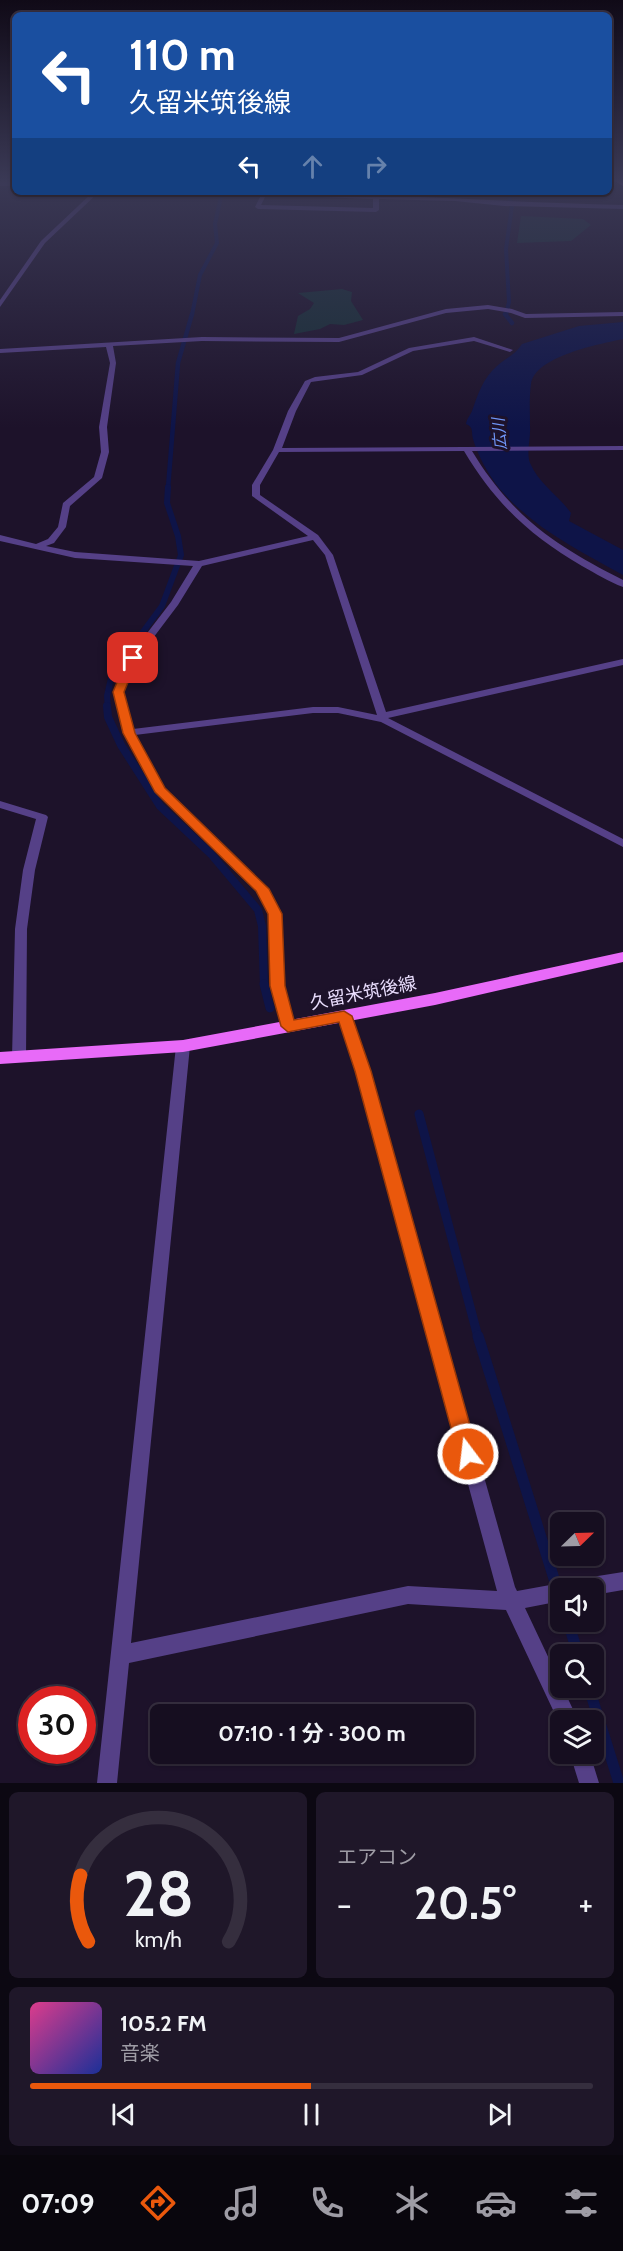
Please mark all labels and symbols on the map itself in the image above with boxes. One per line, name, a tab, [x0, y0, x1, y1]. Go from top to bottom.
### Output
water label: 広川	[488, 415, 510, 451]
pin	[107, 632, 158, 683]
street label: 久留米筑後線	[308, 972, 418, 1014]
position arrow	[436, 1422, 500, 1486]
north arrow	[550, 1512, 604, 1566]
speed limit sign: 30	[18, 1686, 96, 1764]

